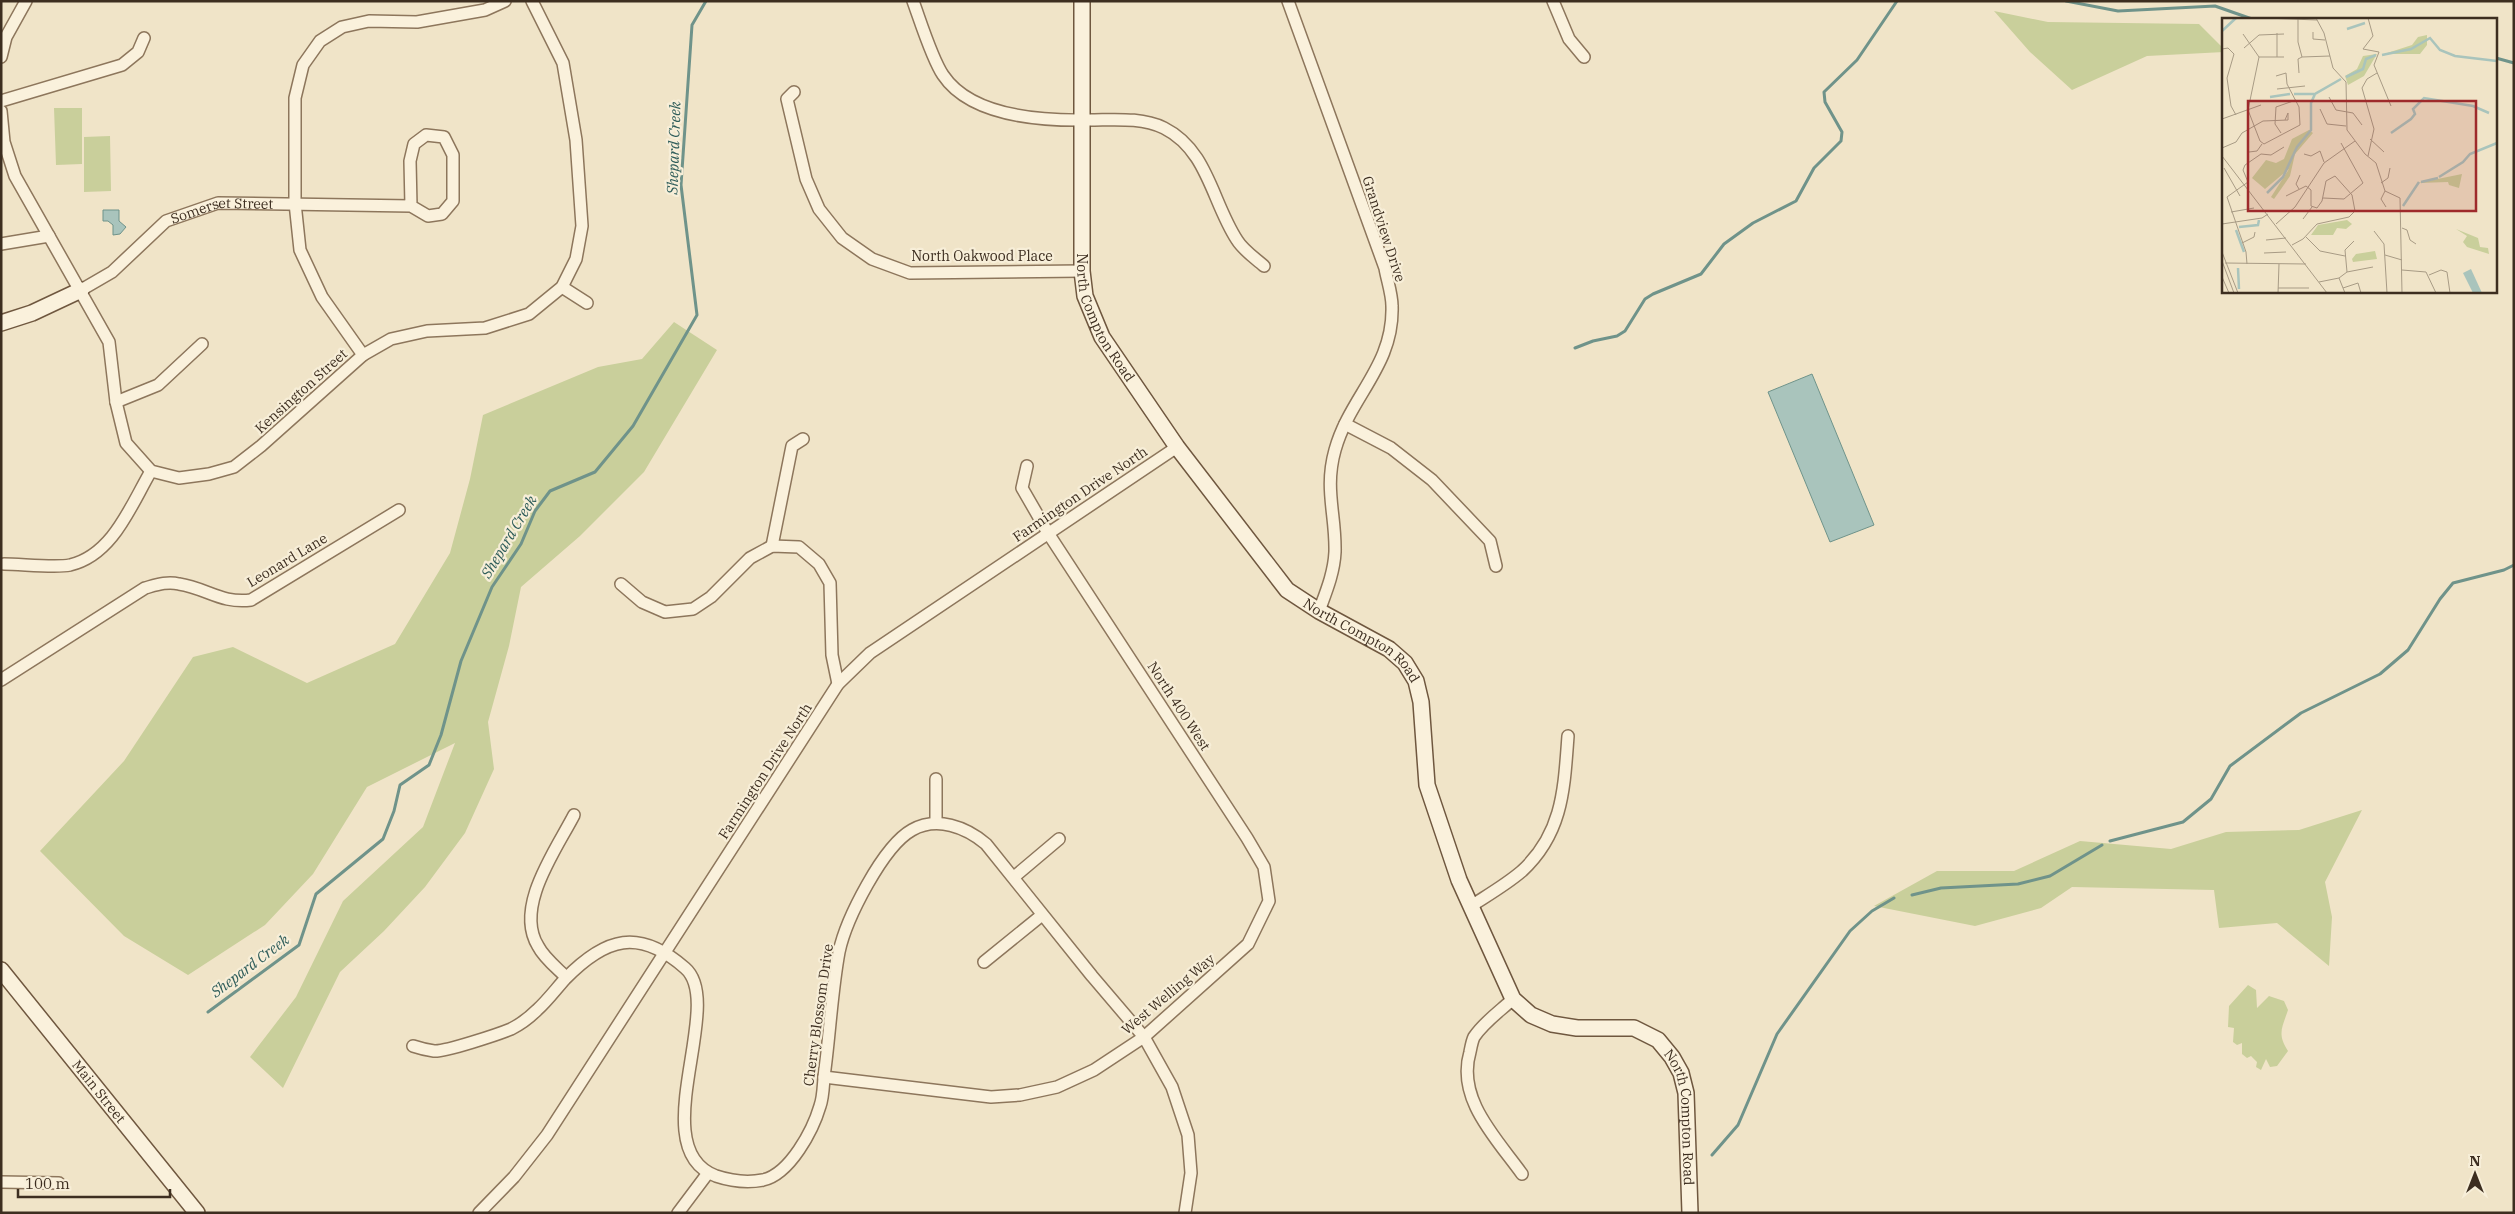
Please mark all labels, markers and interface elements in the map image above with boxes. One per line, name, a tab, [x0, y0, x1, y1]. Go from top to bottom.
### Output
inset map	[2222, 18, 2498, 292]
water label: Shepard Creek	[662, 101, 685, 196]
street label: Grandview Drive	[1358, 174, 1410, 284]
street label: Somerset Street	[168, 194, 274, 228]
street label: North Oakwood Place	[911, 247, 1053, 265]
street label: North Compton Road	[1073, 253, 1139, 386]
street label: Kensington Street	[251, 345, 351, 437]
street label: Farmington Drive North	[1009, 442, 1151, 546]
water label: Shepard Creek	[476, 492, 541, 583]
street label: Leonard Lane	[243, 529, 331, 591]
street label: North Compton Road	[1300, 594, 1424, 686]
street label: North 400 West	[1144, 658, 1214, 754]
street label: Farmington Drive North	[714, 699, 816, 842]
water label: Shepard Creek	[206, 930, 293, 1002]
street label: Cherry Blossom Drive	[799, 943, 837, 1087]
street label: West Welling Way	[1118, 949, 1219, 1038]
street label: North Compton Road	[1660, 1045, 1698, 1186]
street label: Main Street	[68, 1056, 130, 1127]
north arrow	[2450, 1149, 2500, 1199]
text: N	[2469, 1152, 2481, 1170]
scale bar	[18, 1166, 170, 1198]
text: 100 m	[25, 1174, 70, 1193]

